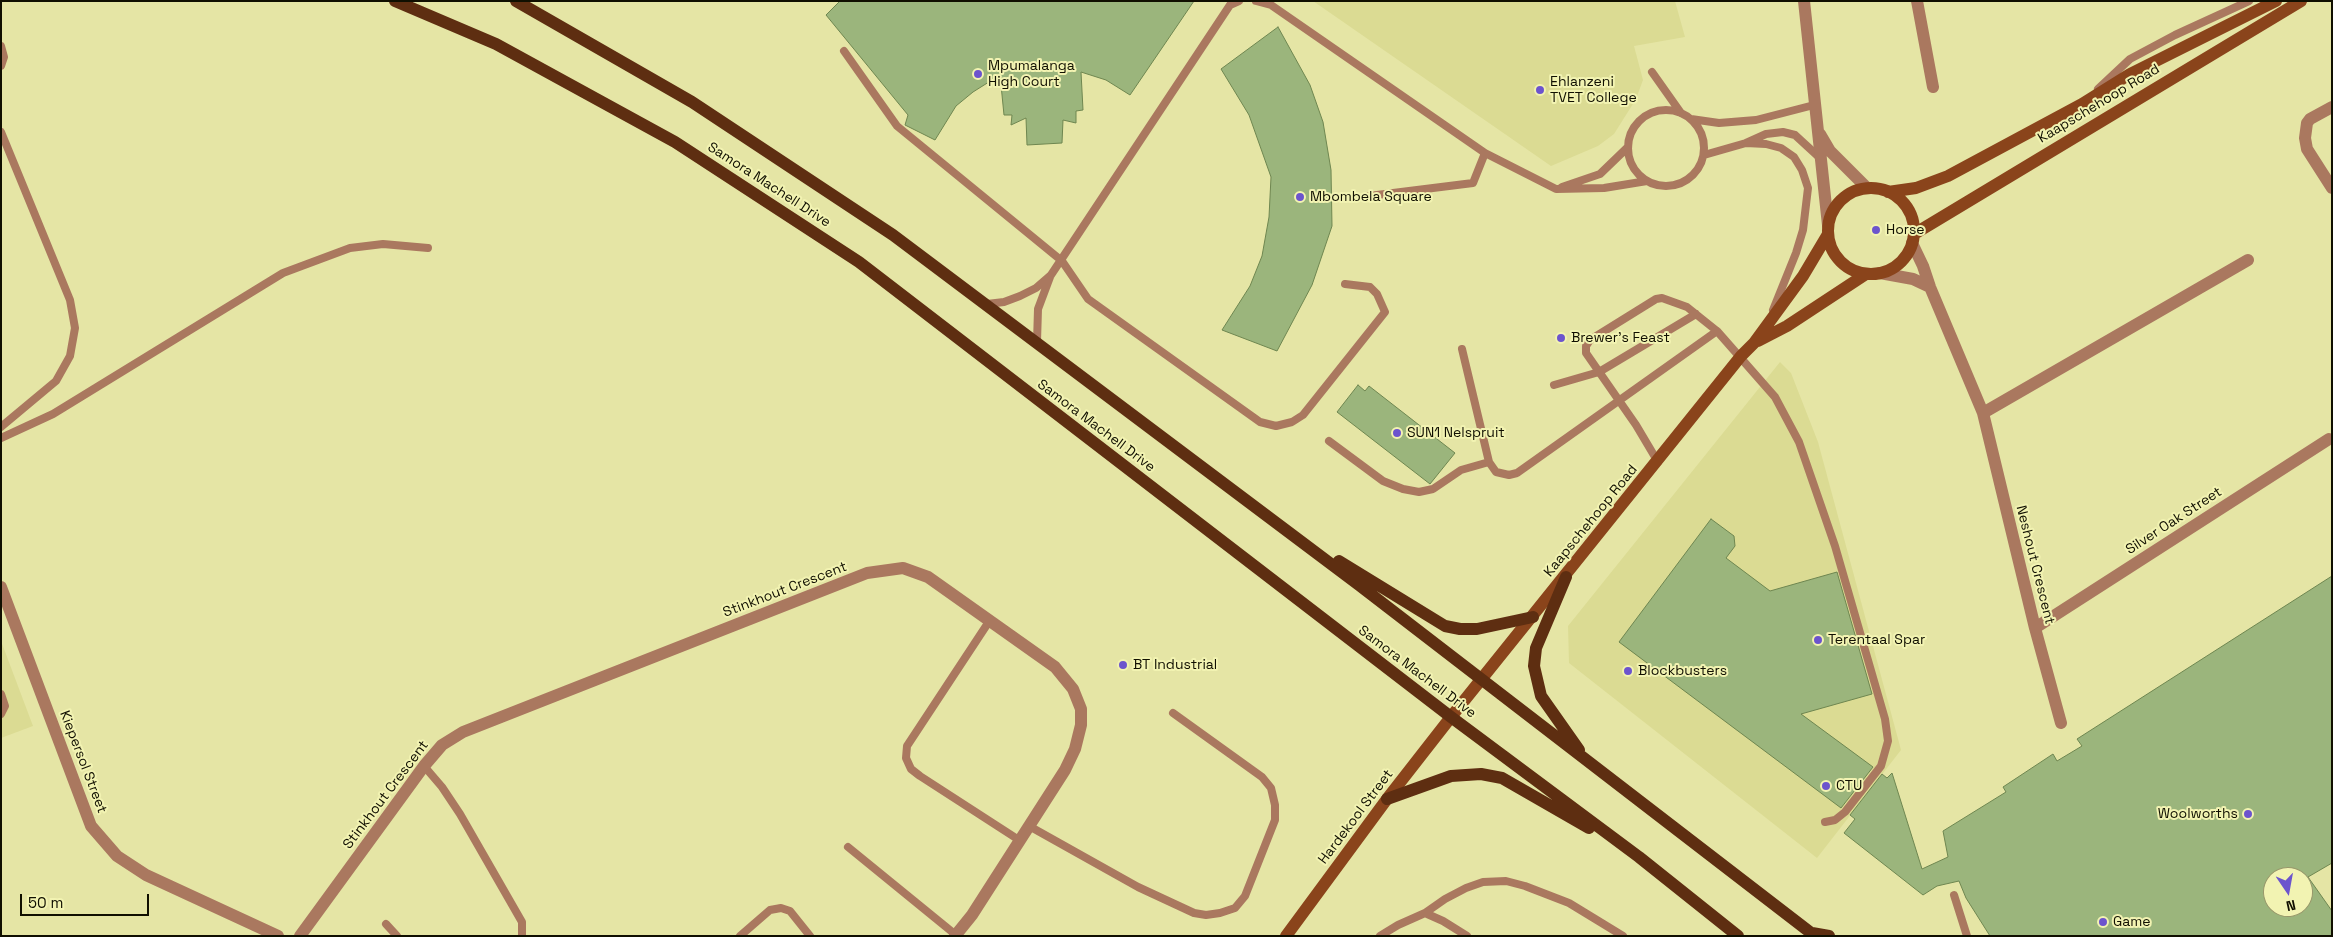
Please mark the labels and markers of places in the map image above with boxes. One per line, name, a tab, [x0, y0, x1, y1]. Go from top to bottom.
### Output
place label: Mpumalanga High Court	[988, 58, 1075, 90]
marker: Mpumalanga High Court	[972, 68, 984, 80]
place label: Ehlanzeni TVET College	[1550, 74, 1637, 106]
marker: Ehlanzeni TVET College	[1534, 84, 1546, 96]
place label: Mbombela Square	[1310, 189, 1432, 205]
marker: Mbombela Square	[1294, 191, 1306, 203]
place label: Horse	[1886, 222, 1925, 238]
marker: Horse	[1870, 224, 1882, 236]
place label: Brewer's Feast	[1571, 330, 1670, 346]
marker: Brewer's Feast	[1555, 332, 1567, 344]
place label: SUN1 Nelspruit	[1407, 425, 1505, 441]
marker: SUN1 Nelspruit	[1391, 427, 1403, 439]
place label: Terentaal Spar	[1828, 632, 1925, 648]
marker: Terentaal Spar	[1812, 634, 1824, 646]
place label: BT Industrial	[1133, 657, 1217, 673]
marker: BT Industrial	[1117, 659, 1129, 671]
place label: Blockbusters	[1638, 663, 1727, 679]
marker: Blockbusters	[1622, 665, 1634, 677]
place label: CTU	[1836, 778, 1862, 794]
marker: CTU	[1820, 780, 1832, 792]
place label: Woolworths	[2158, 806, 2238, 822]
marker: Woolworths	[2242, 808, 2254, 820]
place label: Game	[2113, 914, 2151, 930]
marker: Game	[2097, 916, 2109, 928]

